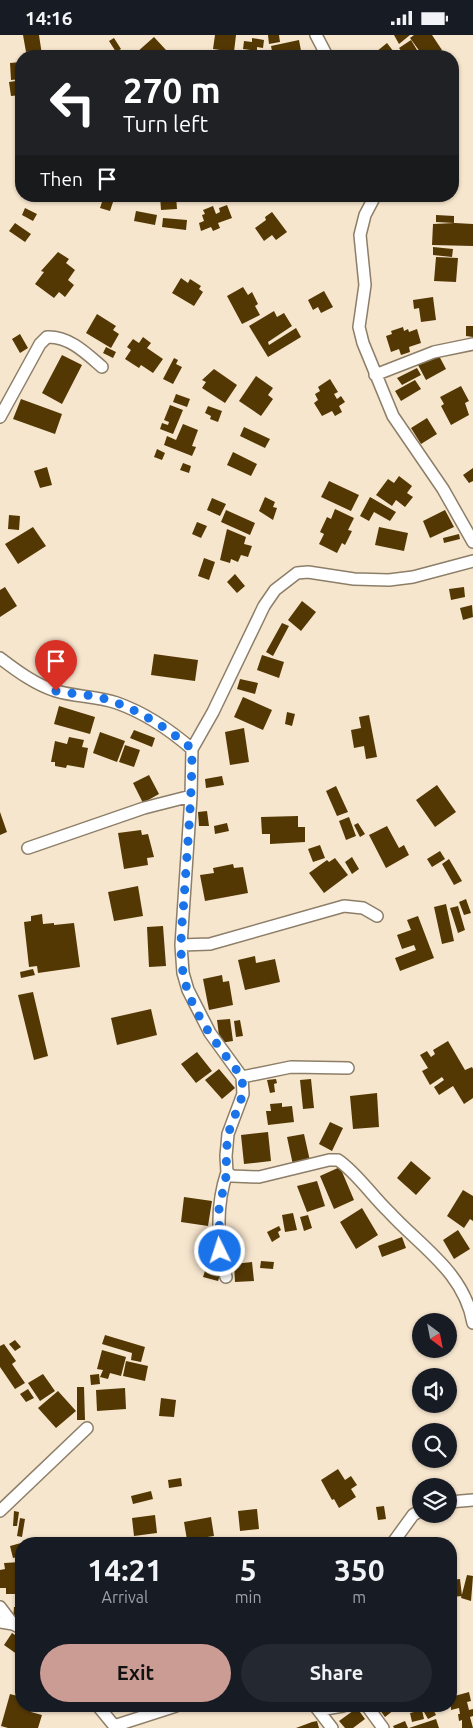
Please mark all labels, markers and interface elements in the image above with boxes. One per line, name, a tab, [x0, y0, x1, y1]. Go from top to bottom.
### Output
text: 14:16	[25, 7, 73, 29]
icon: left	[40, 70, 105, 135]
text: 270 m	[123, 70, 221, 110]
text: Turn left	[123, 111, 208, 136]
icon: arrive	[93, 165, 121, 193]
text: Then	[40, 168, 83, 190]
pin	[35, 640, 77, 691]
icon: arrive	[42, 647, 70, 675]
position arrow	[193, 1224, 245, 1276]
north arrow	[412, 1313, 458, 1357]
map controls	[412, 1313, 457, 1523]
button: sound	[412, 1368, 457, 1413]
button: search	[412, 1423, 457, 1468]
button: layers	[412, 1478, 457, 1523]
text: 14:21	[87, 1553, 162, 1587]
text: 5	[240, 1553, 257, 1587]
text: 350	[334, 1553, 385, 1587]
text: Arrival	[102, 1588, 148, 1606]
text: min	[235, 1588, 262, 1606]
text: m	[352, 1588, 366, 1606]
button: Exit	[40, 1644, 231, 1702]
button: Share	[241, 1644, 432, 1702]

